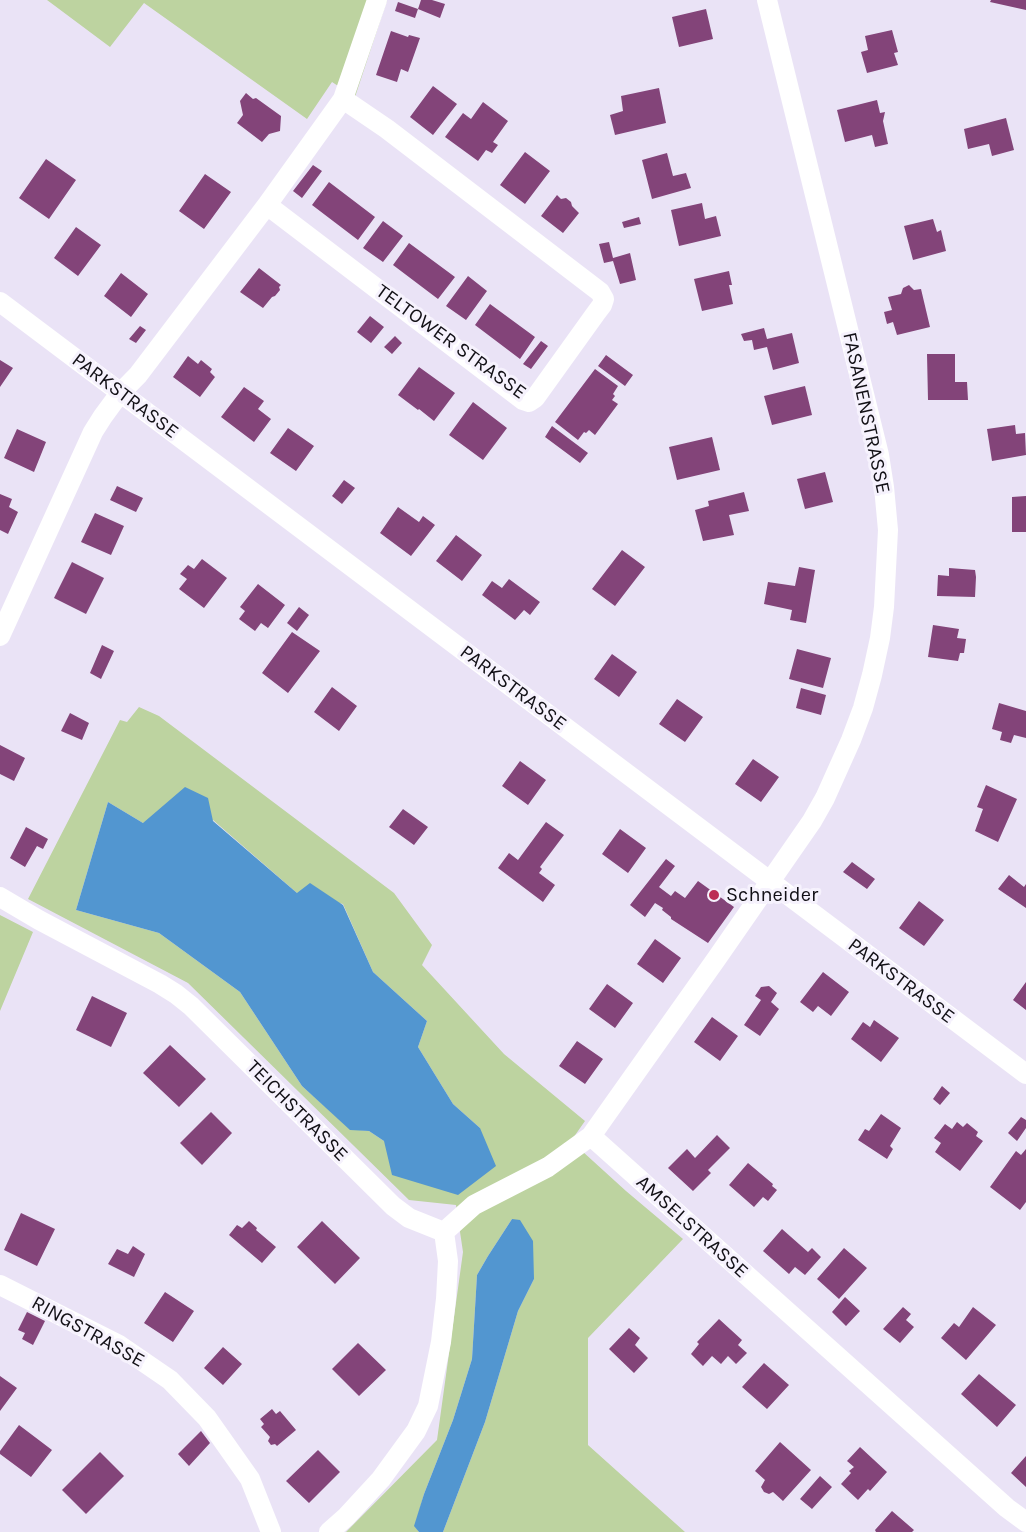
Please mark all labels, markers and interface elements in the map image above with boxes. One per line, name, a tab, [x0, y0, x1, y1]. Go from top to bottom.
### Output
street label: TELTOWER STRASSE	[371, 279, 531, 405]
street label: FASANENSTRASSE	[837, 330, 895, 496]
street label: PARKSTRASSE	[67, 348, 183, 444]
street label: PARKSTRASSE	[455, 640, 571, 736]
place label: Schneider	[726, 883, 818, 907]
marker: Schneider	[707, 888, 721, 902]
street label: PARKSTRASSE	[843, 933, 959, 1029]
street label: TEICHSTRASSE	[241, 1055, 353, 1167]
street label: AMSELSTRASSE	[631, 1170, 753, 1284]
street label: RINGSTRASSE	[27, 1291, 149, 1373]

